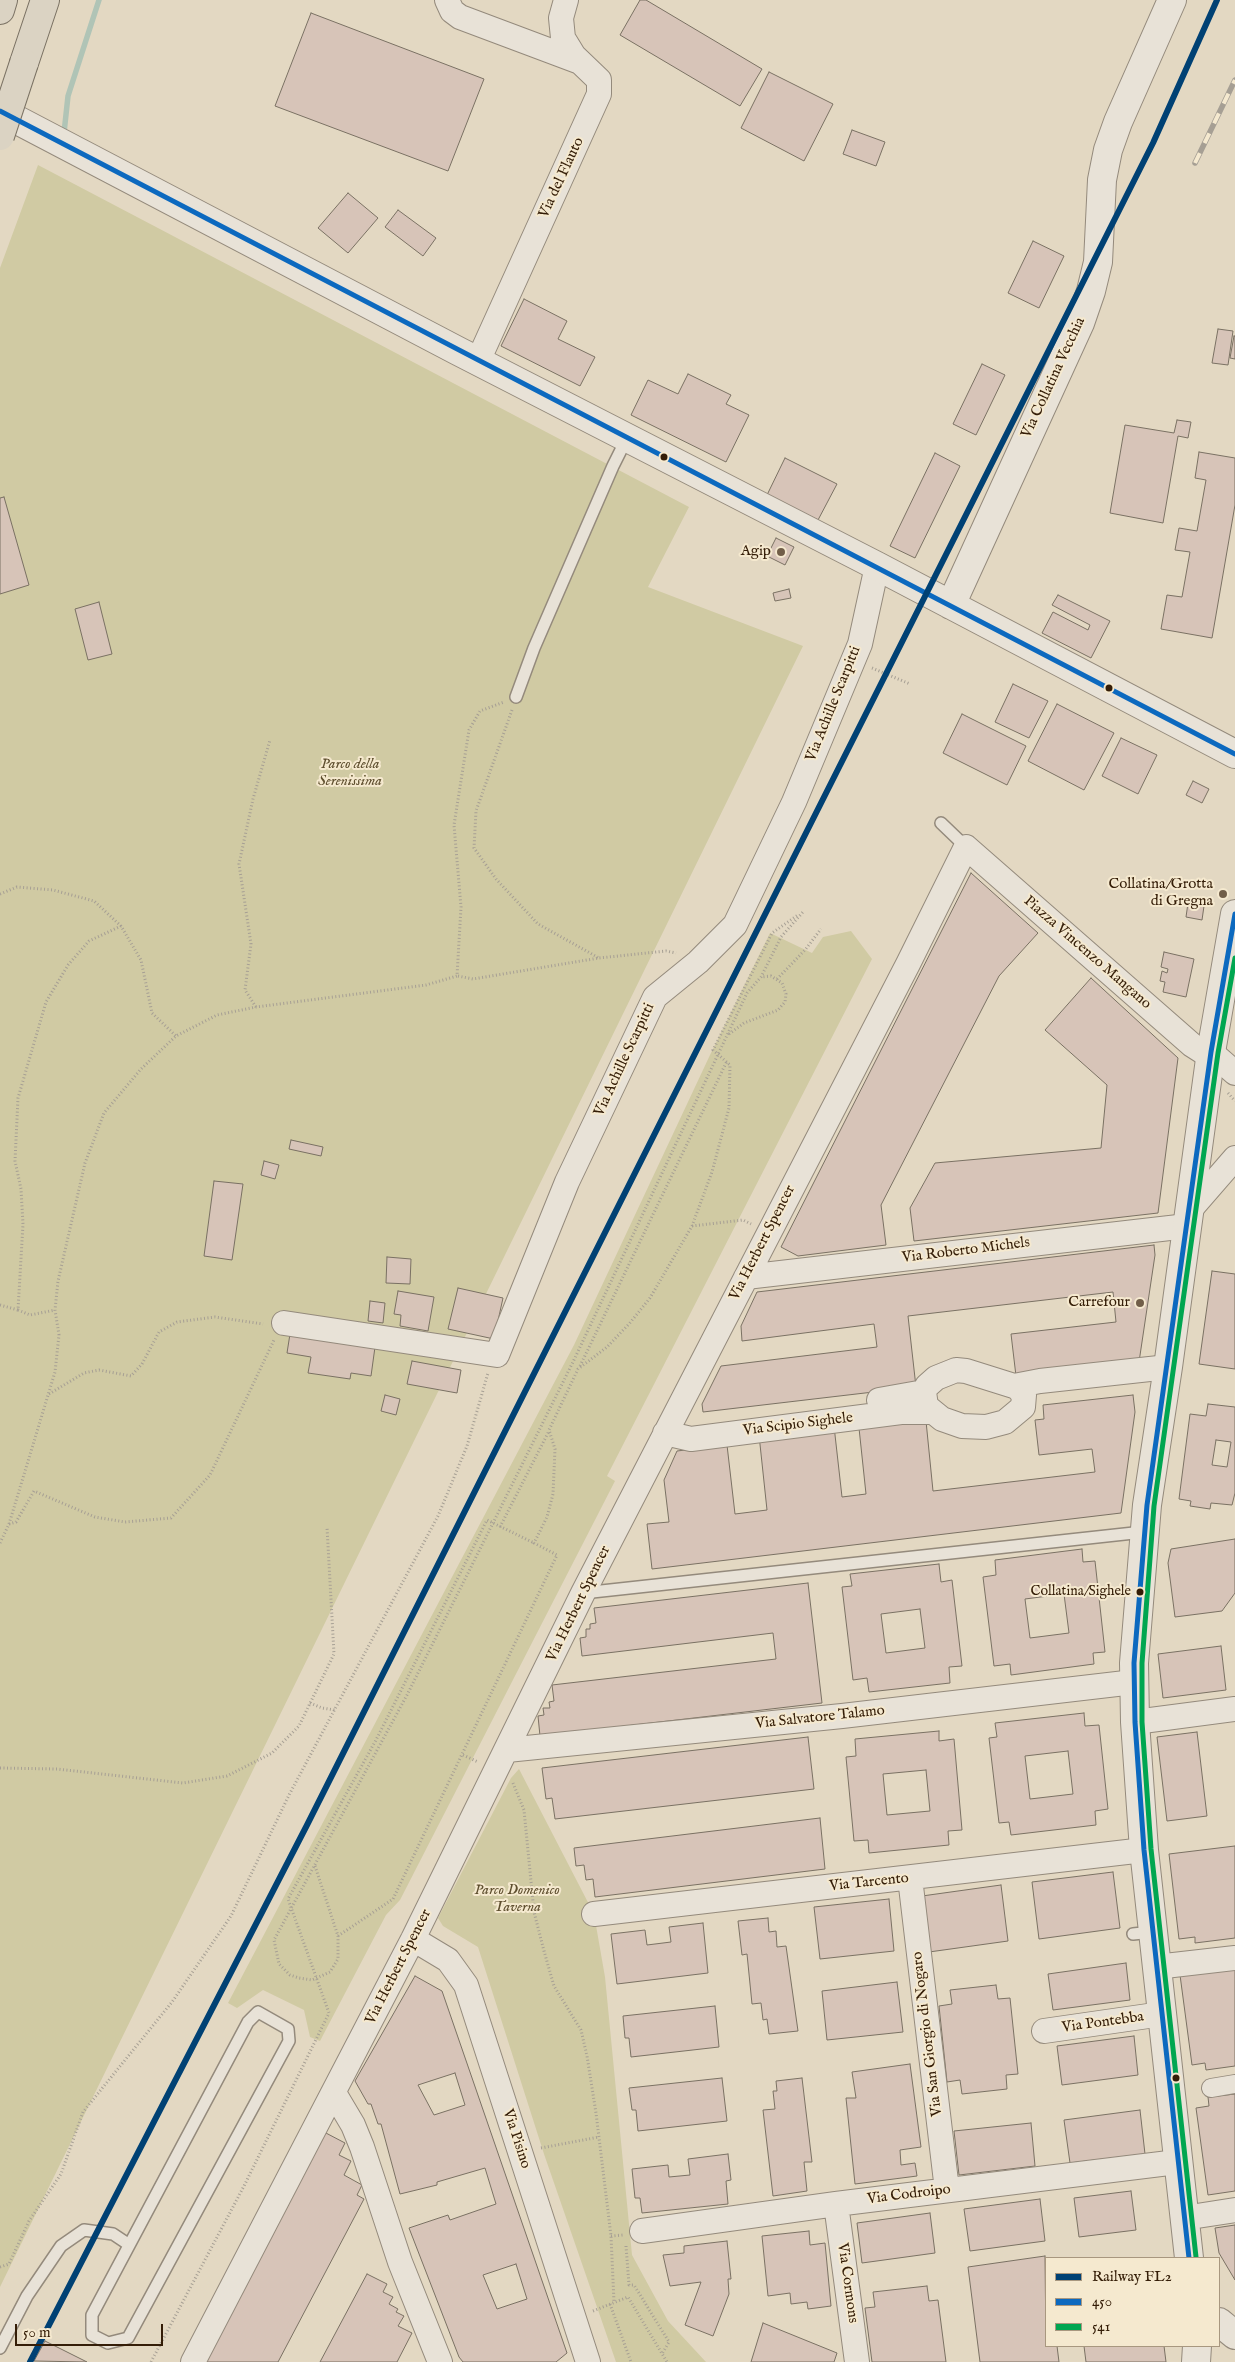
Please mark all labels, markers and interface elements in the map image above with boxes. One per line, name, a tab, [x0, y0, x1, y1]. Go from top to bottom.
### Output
street label: Via del Flauto	[535, 135, 589, 221]
street label: Via Collatina Vecchia	[1018, 315, 1090, 441]
unlabelled marker	[659, 452, 669, 462]
place label: Agip	[741, 543, 771, 561]
marker: Agip	[775, 546, 787, 558]
street label: Via Achille Scarpitti	[803, 644, 865, 764]
unlabelled marker	[1104, 683, 1114, 693]
park label: Parco della Serenissima	[318, 756, 382, 791]
place label: Collatina/Grotta di Gregna	[1109, 876, 1213, 911]
marker: Collatina/Grotta di Gregna	[1217, 888, 1229, 900]
street label: Piazza Vincenzo Mangano	[1019, 893, 1155, 1013]
street label: Via Achille Scarpitti	[591, 1000, 659, 1120]
street label: Via Herbert Spencer	[726, 1182, 800, 1304]
street label: Via Roberto Michels	[901, 1234, 1031, 1268]
place label: Carrefour	[1068, 1294, 1130, 1312]
marker: Carrefour	[1134, 1297, 1146, 1309]
street label: Via Scipio Sighele	[742, 1409, 854, 1441]
street label: Via Herbert Spencer	[543, 1543, 615, 1665]
place label: Collatina/Sighele	[1030, 1584, 1131, 1600]
marker: Collatina/Sighele	[1135, 1587, 1145, 1597]
street label: Via Salvatore Talamo	[754, 1702, 886, 1734]
street label: Via Tarcento	[828, 1870, 910, 1896]
park label: Parco Domenico Taverna	[474, 1882, 560, 1917]
street label: Via Herbert Spencer	[362, 1906, 436, 2028]
street label: Via San Giorgio di Nogaro	[909, 1951, 947, 2117]
street label: Via Pontebba	[1061, 2008, 1145, 2038]
unlabelled marker	[1171, 2073, 1181, 2083]
street label: Via Pisino	[498, 2107, 534, 2171]
street label: Via Codroipo	[866, 2181, 952, 2209]
street label: Via Cormons	[832, 2242, 862, 2324]
legend	[1045, 2257, 1220, 2347]
text: Railway FL2	[1092, 2267, 1172, 2286]
text: 450	[1092, 2292, 1112, 2311]
scale bar	[18, 2314, 165, 2346]
text: 541	[1092, 2317, 1110, 2336]
text: 50 m	[23, 2323, 51, 2342]

